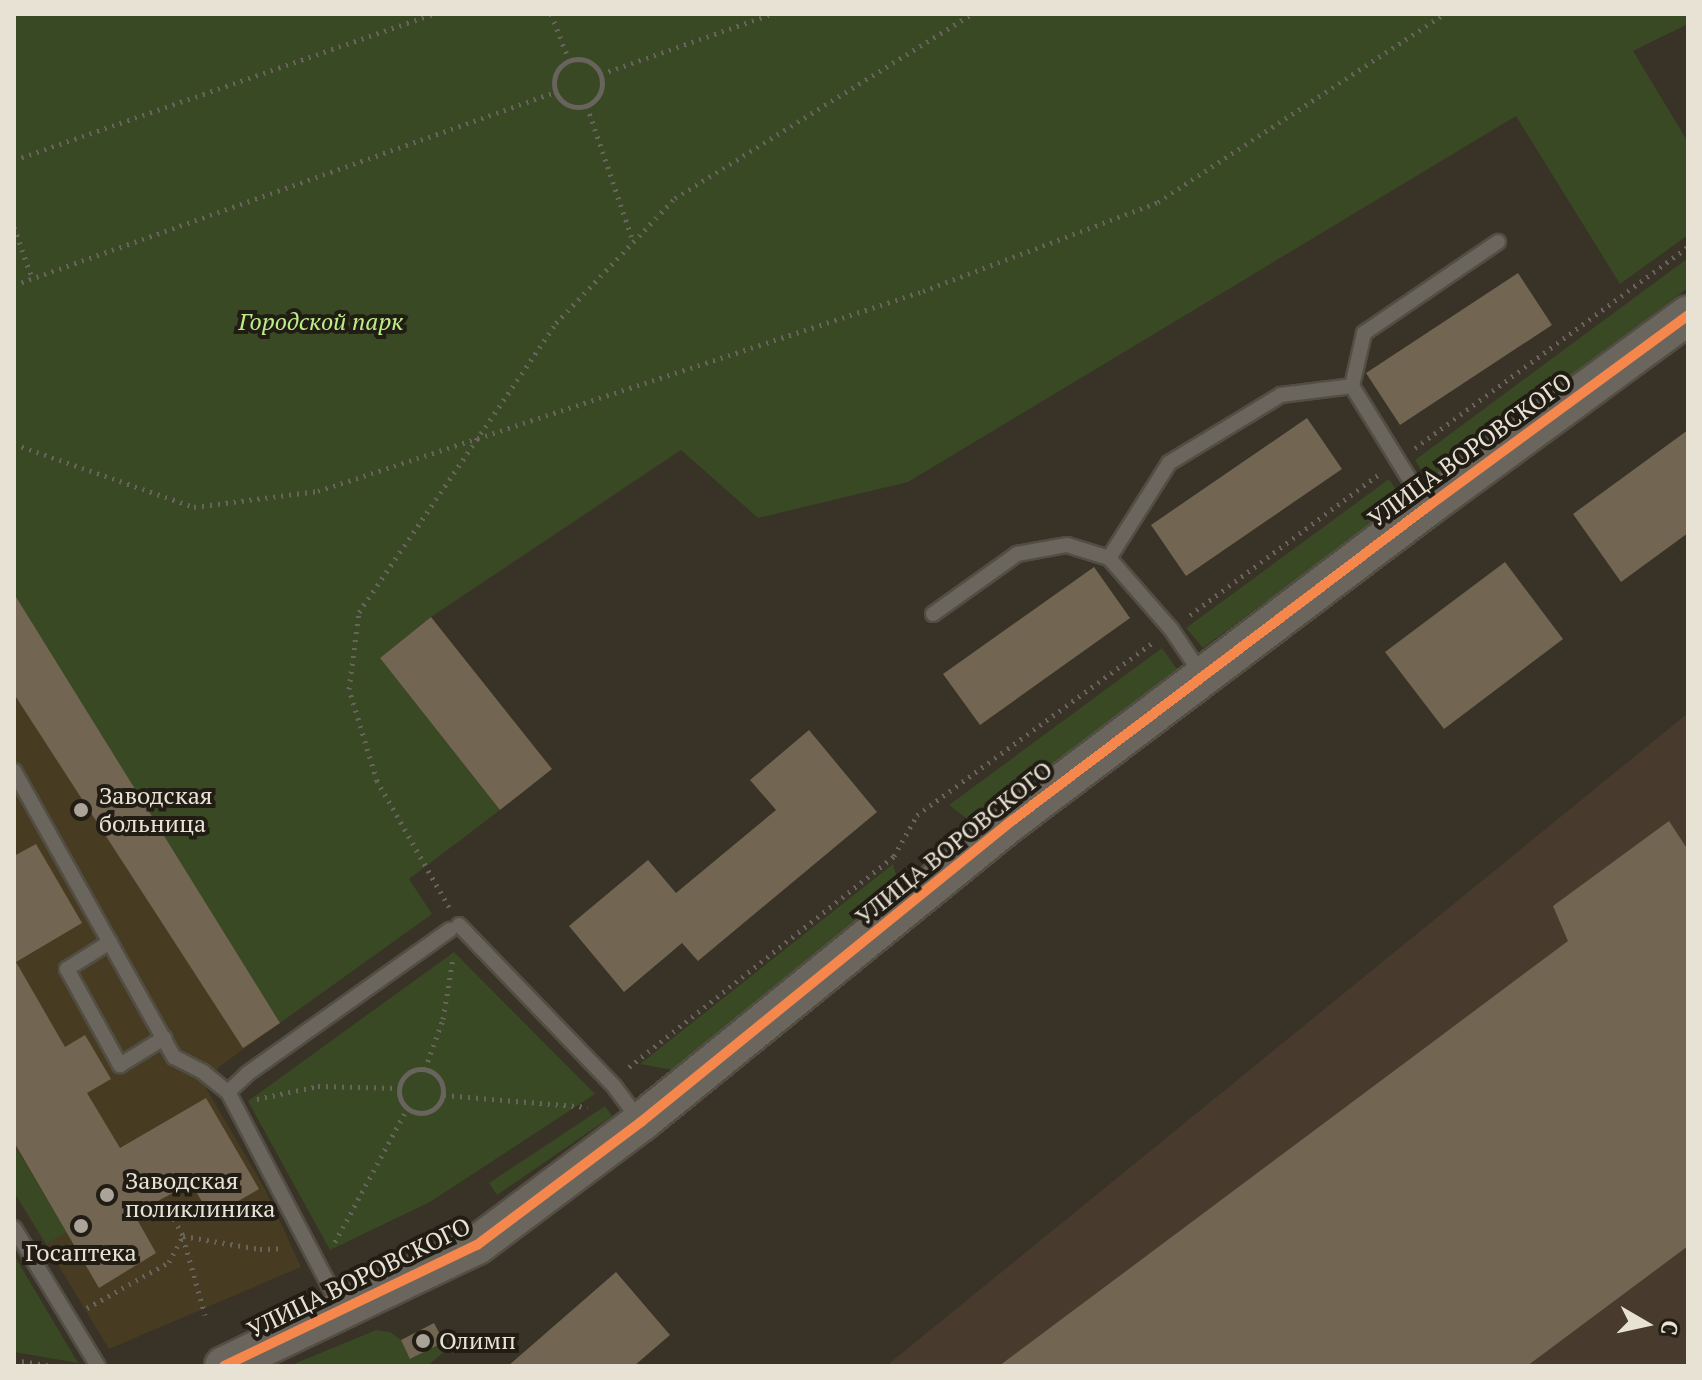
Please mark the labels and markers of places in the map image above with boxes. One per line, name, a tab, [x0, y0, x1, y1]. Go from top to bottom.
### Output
place label: Заводская больница	[99, 782, 213, 838]
marker: Заводская больница	[70, 799, 92, 821]
place label: Заводская поликлиника	[125, 1167, 275, 1223]
marker: Заводская поликлиника	[96, 1184, 118, 1206]
marker: Госаптека	[72, 1217, 90, 1235]
place label: Госаптека	[25, 1239, 137, 1267]
place label: Олимп	[439, 1327, 516, 1355]
marker: Олимп	[414, 1332, 432, 1350]

